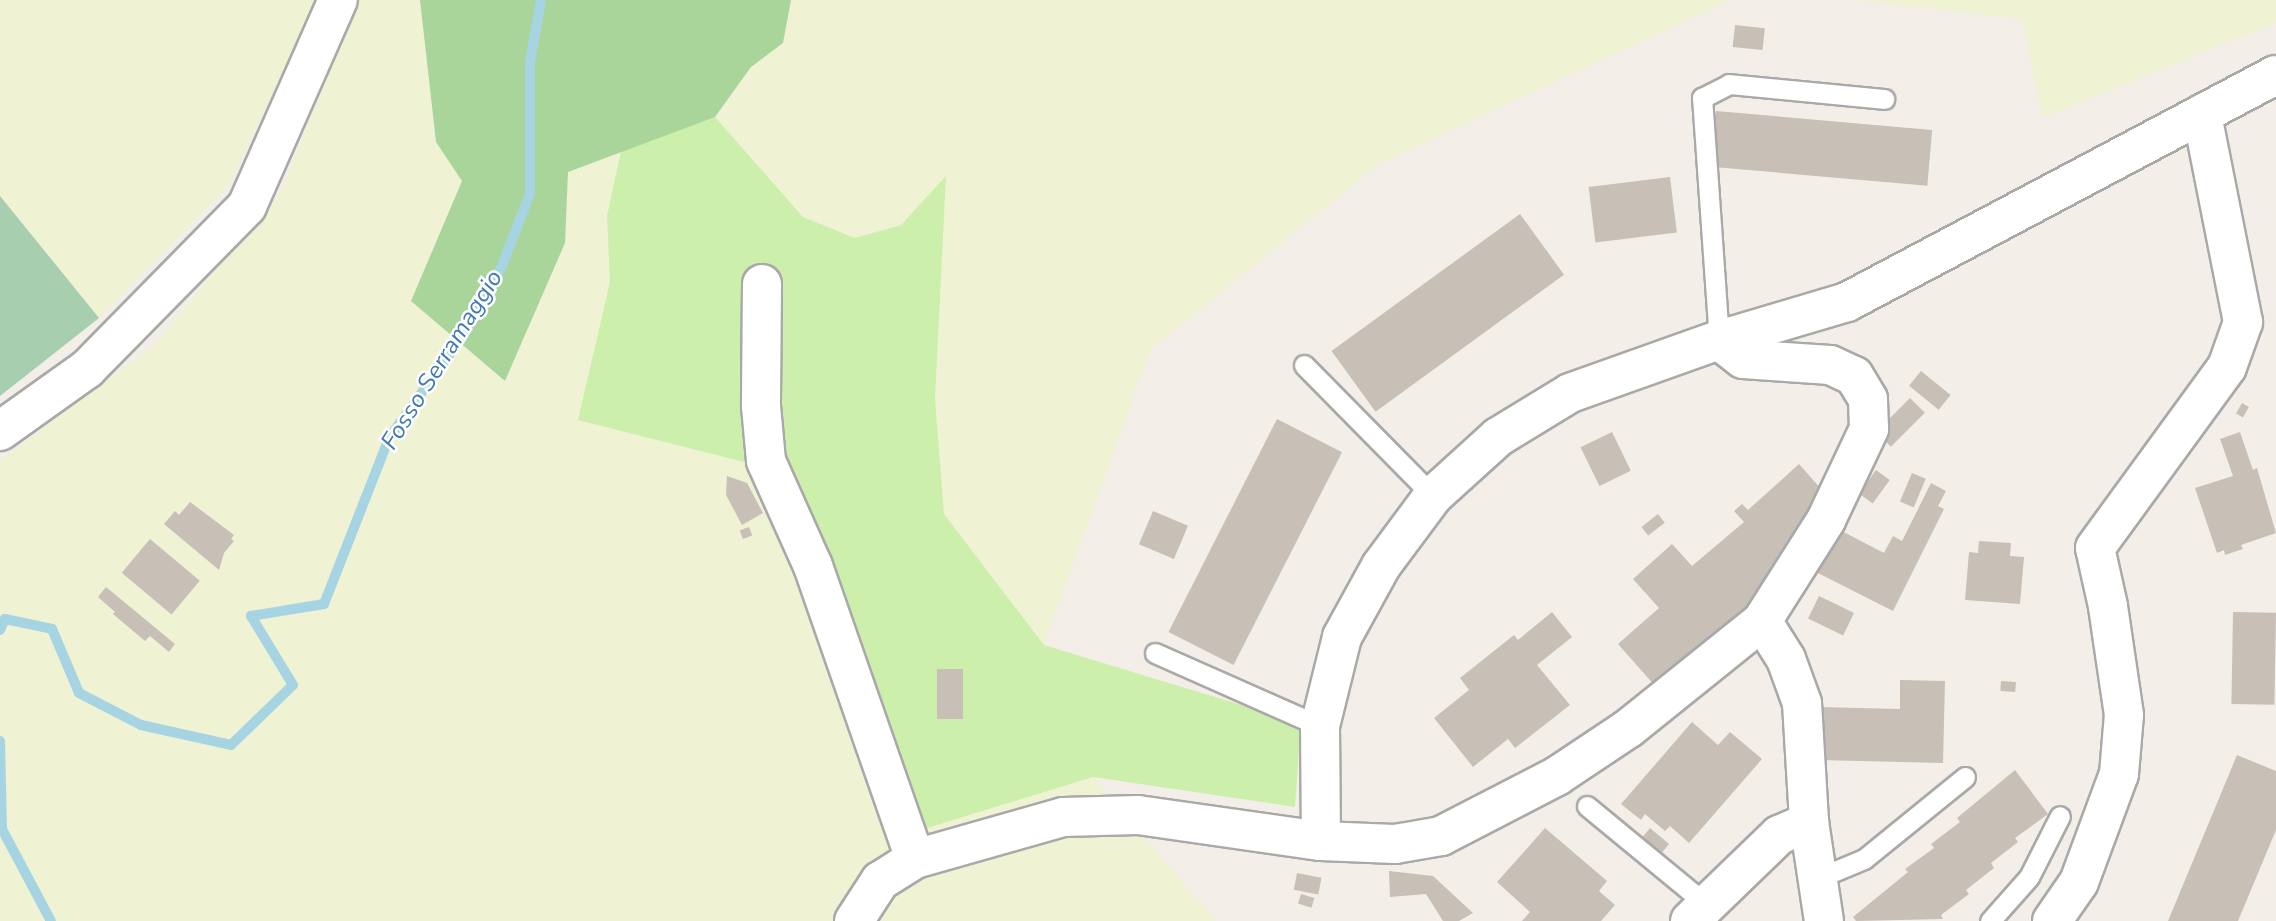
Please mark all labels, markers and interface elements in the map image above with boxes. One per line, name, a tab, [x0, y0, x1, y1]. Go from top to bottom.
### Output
water label: Fosso Serramaggio	[375, 265, 509, 455]

